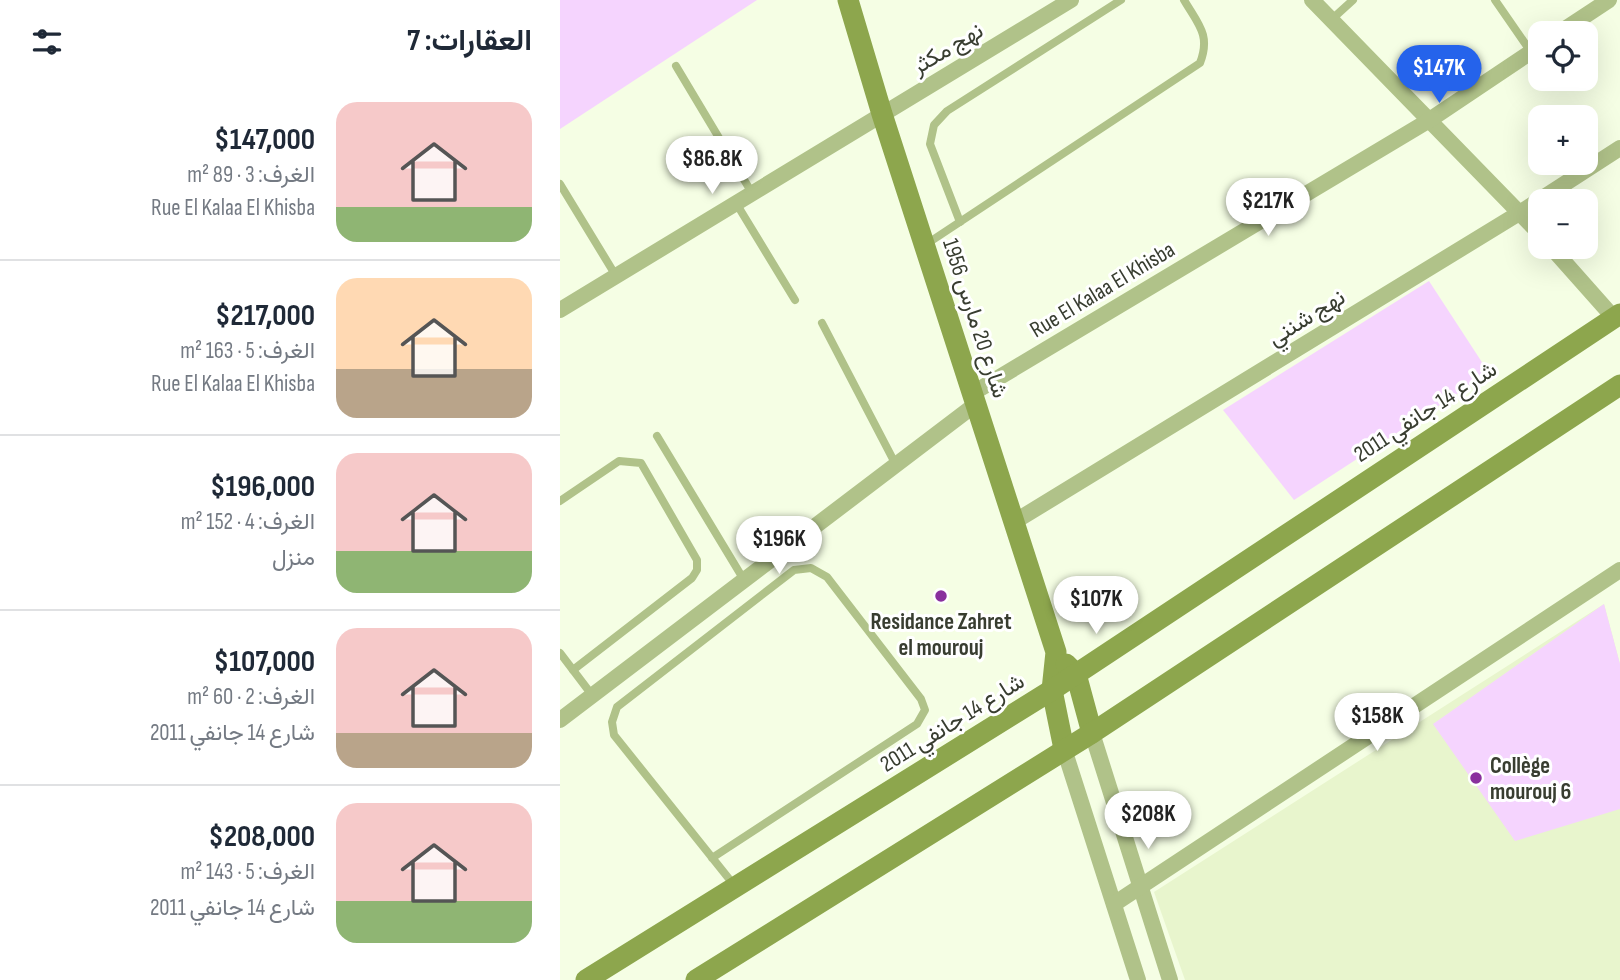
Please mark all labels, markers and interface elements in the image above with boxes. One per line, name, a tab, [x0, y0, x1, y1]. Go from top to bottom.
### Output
street label: نهج مكثر	[906, 17, 989, 82]
map controls	[1528, 21, 1598, 259]
button: locate	[1528, 21, 1598, 91]
icon: filters	[28, 23, 66, 61]
text: العقارات: 7	[407, 23, 532, 59]
pin: $147K	[1390, 46, 1488, 105]
text: $147K	[1413, 54, 1465, 82]
button: +	[1528, 105, 1598, 175]
text: $147,000	[214, 122, 315, 158]
icon: home	[392, 130, 476, 214]
pin: $86.8K	[655, 136, 769, 196]
text: $86.8K	[682, 145, 742, 173]
text: الغرف: 3 · 89 m²	[187, 161, 315, 189]
pin: $217K	[1219, 178, 1317, 238]
text: $217K	[1242, 187, 1294, 215]
button: −	[1528, 189, 1598, 259]
text: Rue El Kalaa El Khisba	[151, 194, 315, 222]
street label: شارع 20 مارس 1956	[935, 235, 1014, 402]
street label: Rue El Kalaa El Khisba	[1025, 236, 1180, 344]
street label: نهج شنني	[1263, 283, 1353, 356]
text: $217,000	[215, 298, 315, 334]
icon: home	[392, 306, 476, 390]
text: الغرف: 5 · 163 m²	[180, 337, 315, 365]
street label: شارع 14 جانفي 2011	[1349, 355, 1505, 472]
text: Rue El Kalaa El Khisba	[151, 370, 315, 398]
text: $196,000	[210, 469, 315, 505]
icon: home	[392, 481, 476, 565]
text: الغرف: 4 · 152 m²	[181, 508, 315, 536]
pin: $196K	[730, 516, 828, 576]
text: $196K	[752, 525, 806, 553]
text: منزل	[272, 544, 315, 572]
pin: $107K	[1047, 576, 1145, 636]
text: $107K	[1069, 585, 1123, 613]
marker: Residance Zahret el mourouj	[933, 588, 949, 604]
place label: Residance Zahret el mourouj	[870, 608, 1012, 662]
text: $107,000	[214, 644, 315, 680]
icon: home	[392, 656, 476, 740]
street label: شارع 14 جانفي 2011	[875, 667, 1032, 782]
text: الغرف: 2 · 60 m²	[187, 683, 315, 711]
pin: $158K	[1328, 694, 1426, 753]
text: $158K	[1350, 702, 1404, 730]
text: شارع 14 جانفي 2011	[150, 719, 315, 747]
place label: Collège mourouj 6	[1490, 752, 1571, 806]
marker: Collège mourouj 6	[1468, 770, 1484, 786]
pin: $208K	[1099, 792, 1197, 851]
text: $208K	[1121, 800, 1175, 828]
text: $208,000	[209, 819, 315, 855]
icon: home	[392, 831, 476, 915]
text: الغرف: 5 · 143 m²	[180, 858, 315, 886]
text: شارع 14 جانفي 2011	[150, 894, 315, 922]

